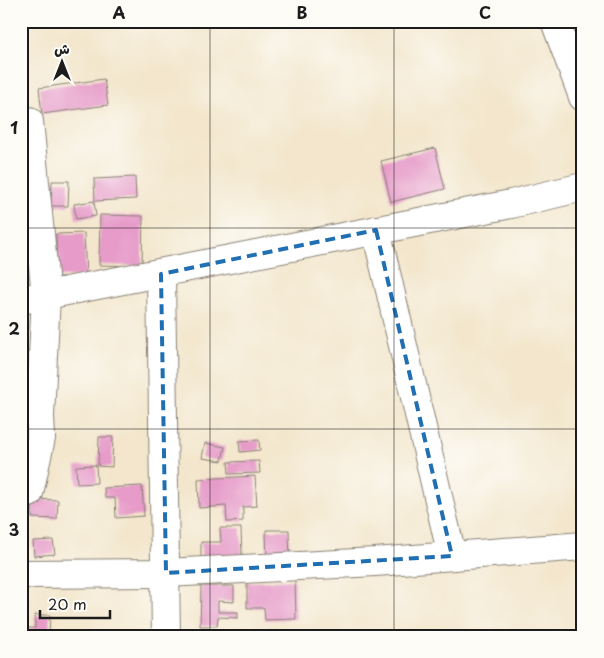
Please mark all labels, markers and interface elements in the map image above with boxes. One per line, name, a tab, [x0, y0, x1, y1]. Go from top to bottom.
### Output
text: A	[113, 0, 126, 24]
text: B	[297, 0, 308, 24]
text: C	[479, 0, 491, 24]
north arrow	[38, 38, 88, 88]
text: ش	[54, 38, 70, 59]
text: 1	[10, 115, 18, 139]
text: 2	[8, 316, 20, 340]
text: 3	[9, 517, 19, 541]
scale bar	[40, 588, 110, 620]
text: 20 m	[48, 592, 87, 615]

